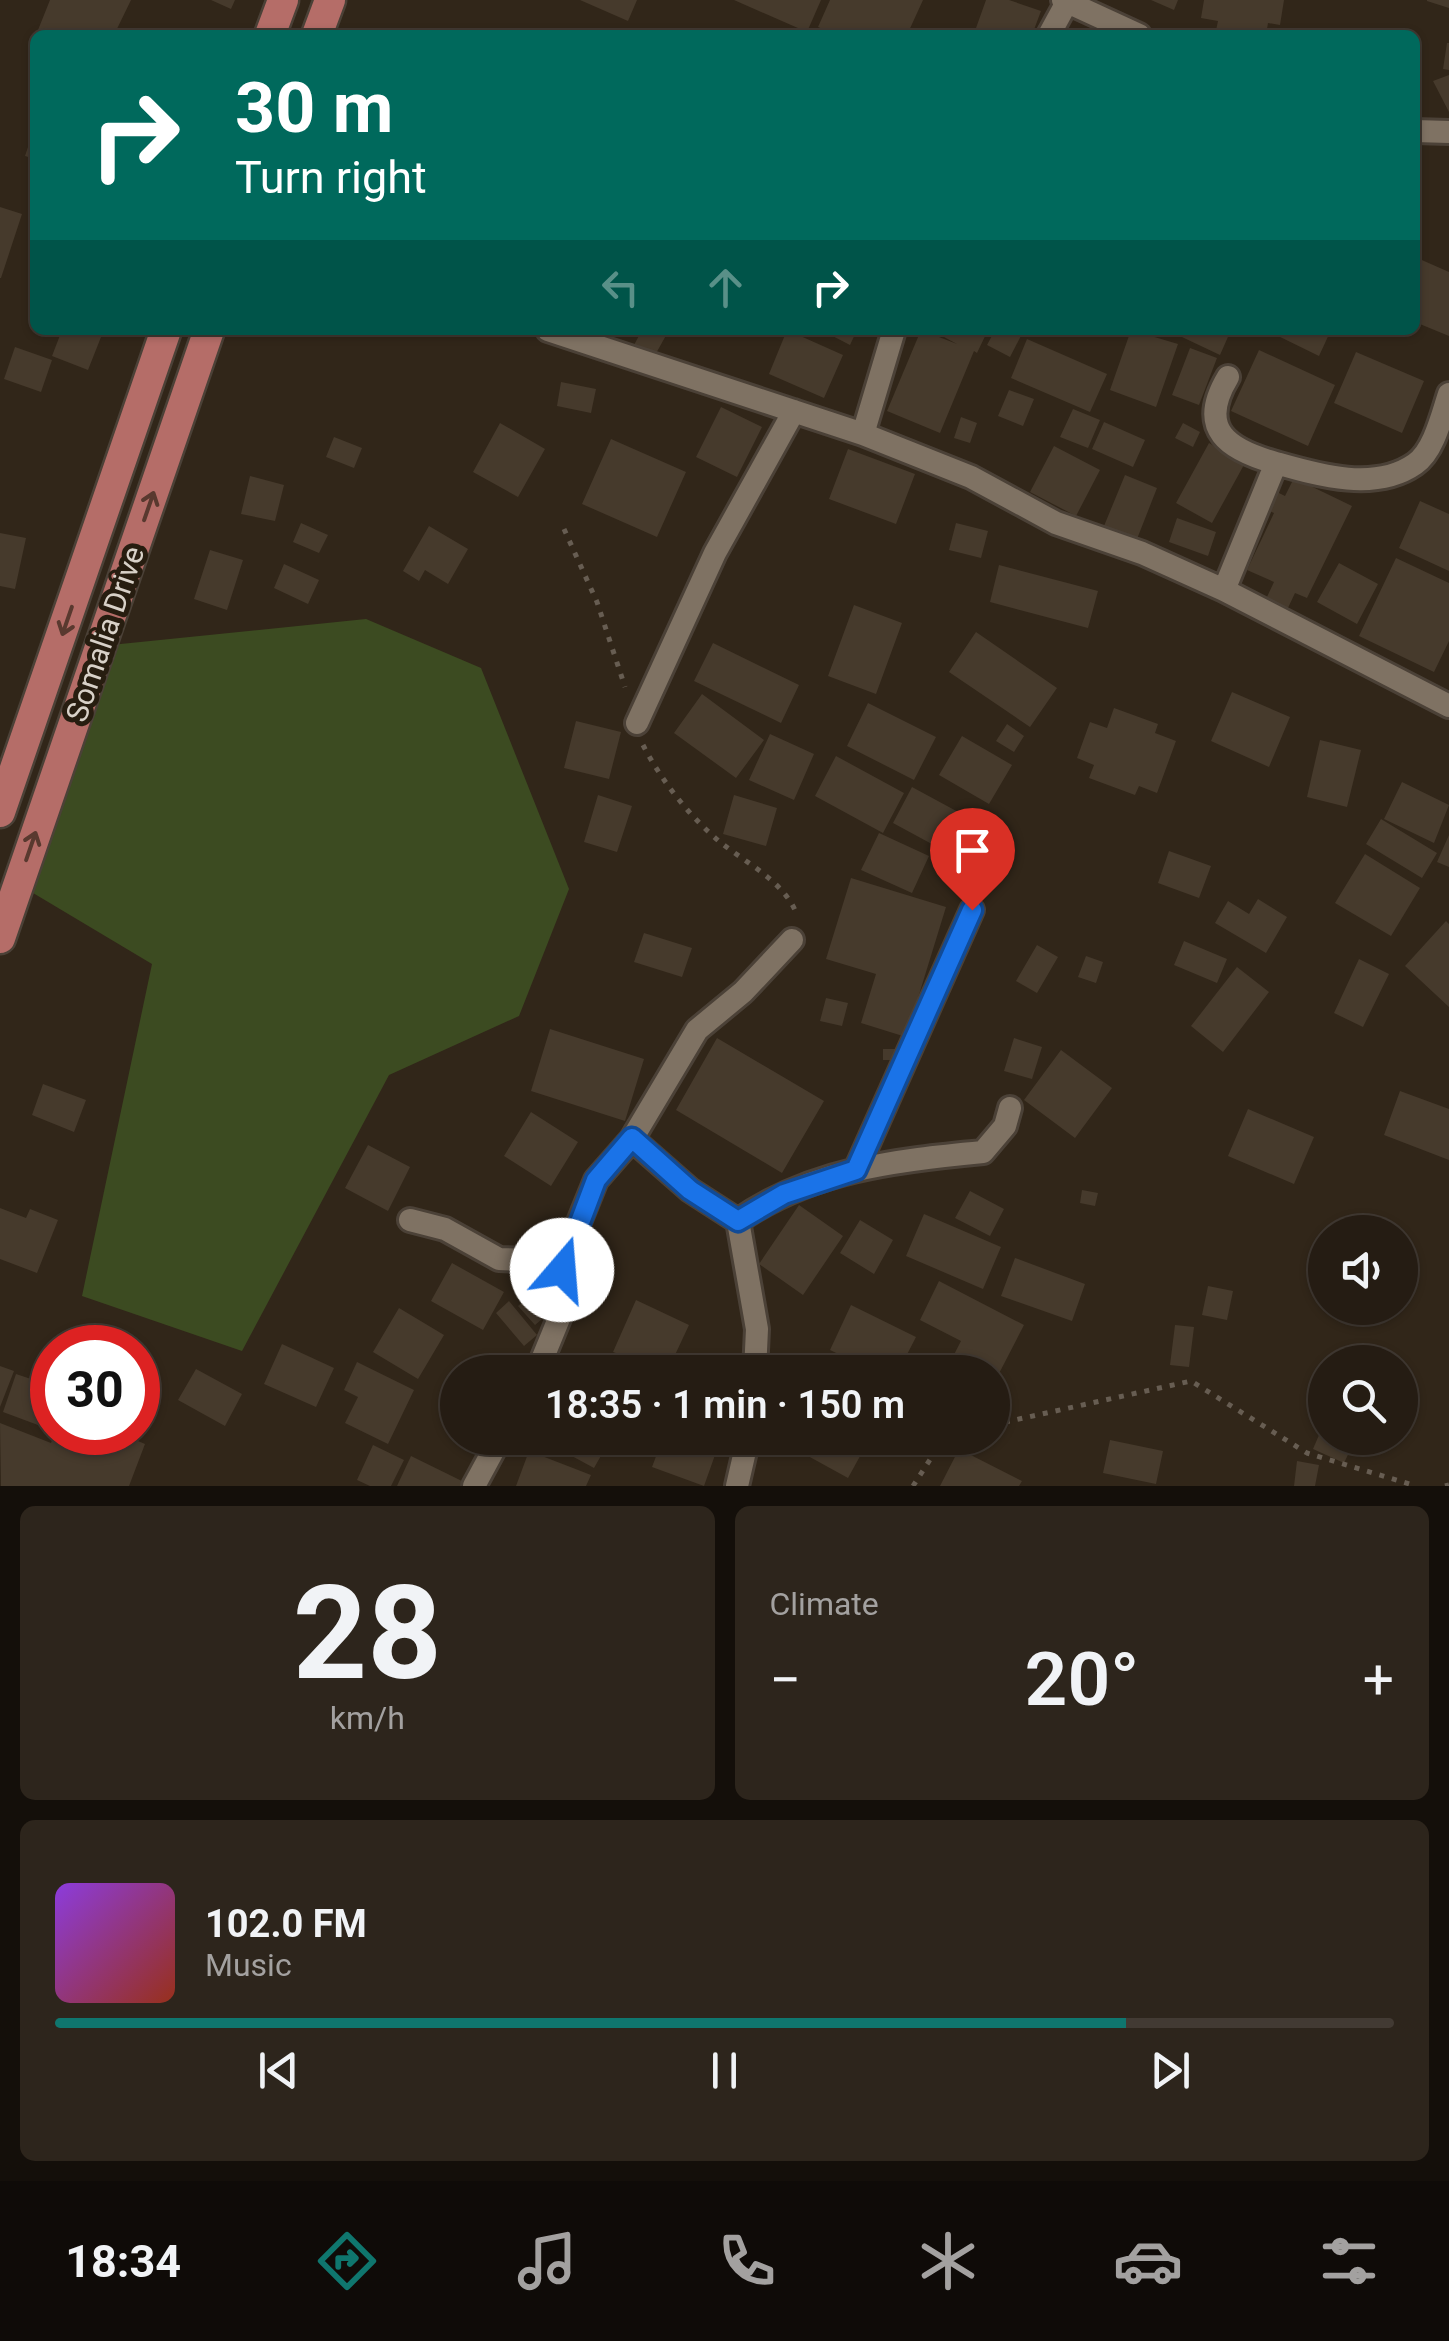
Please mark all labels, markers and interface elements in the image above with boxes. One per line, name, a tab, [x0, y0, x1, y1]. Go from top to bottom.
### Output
text: 30 m	[235, 67, 393, 149]
icon: right	[70, 70, 200, 200]
text: Turn right	[235, 151, 427, 204]
icon: left	[593, 260, 648, 315]
icon: ahead	[698, 260, 753, 315]
icon: right	[803, 260, 858, 315]
one-way arrow	[141, 490, 159, 522]
street label: Somalia Drive	[59, 542, 151, 726]
one-way arrow	[56, 604, 74, 636]
pin	[930, 808, 1015, 911]
icon: arrive	[945, 823, 1000, 878]
one-way arrow	[24, 831, 42, 862]
map controls	[1308, 1215, 1418, 1455]
button: sound	[1308, 1215, 1418, 1325]
position arrow	[510, 1218, 614, 1322]
speed limit sign: 30	[30, 1325, 160, 1455]
button: search	[1308, 1345, 1418, 1455]
text: 18:35 · 1 min · 150 m	[545, 1383, 905, 1427]
text: 28	[293, 1557, 442, 1710]
text: Climate	[770, 1585, 879, 1623]
text: 20°	[1025, 1635, 1139, 1723]
text: −	[770, 1648, 801, 1712]
text: +	[1363, 1648, 1394, 1712]
text: km/h	[330, 1699, 405, 1737]
text: 102.0 FM	[205, 1902, 367, 1946]
text: Music	[205, 1946, 292, 1984]
icon: previous	[251, 2043, 306, 2098]
icon: pause	[697, 2043, 752, 2098]
icon: next	[1143, 2043, 1198, 2098]
icon: directions	[312, 2226, 382, 2296]
icon: music	[512, 2226, 582, 2296]
icon: phone	[712, 2226, 782, 2296]
icon: climate	[913, 2226, 983, 2296]
icon: car	[1113, 2226, 1183, 2296]
icon: filters	[1314, 2226, 1384, 2296]
text: 18:34	[65, 2235, 181, 2288]

